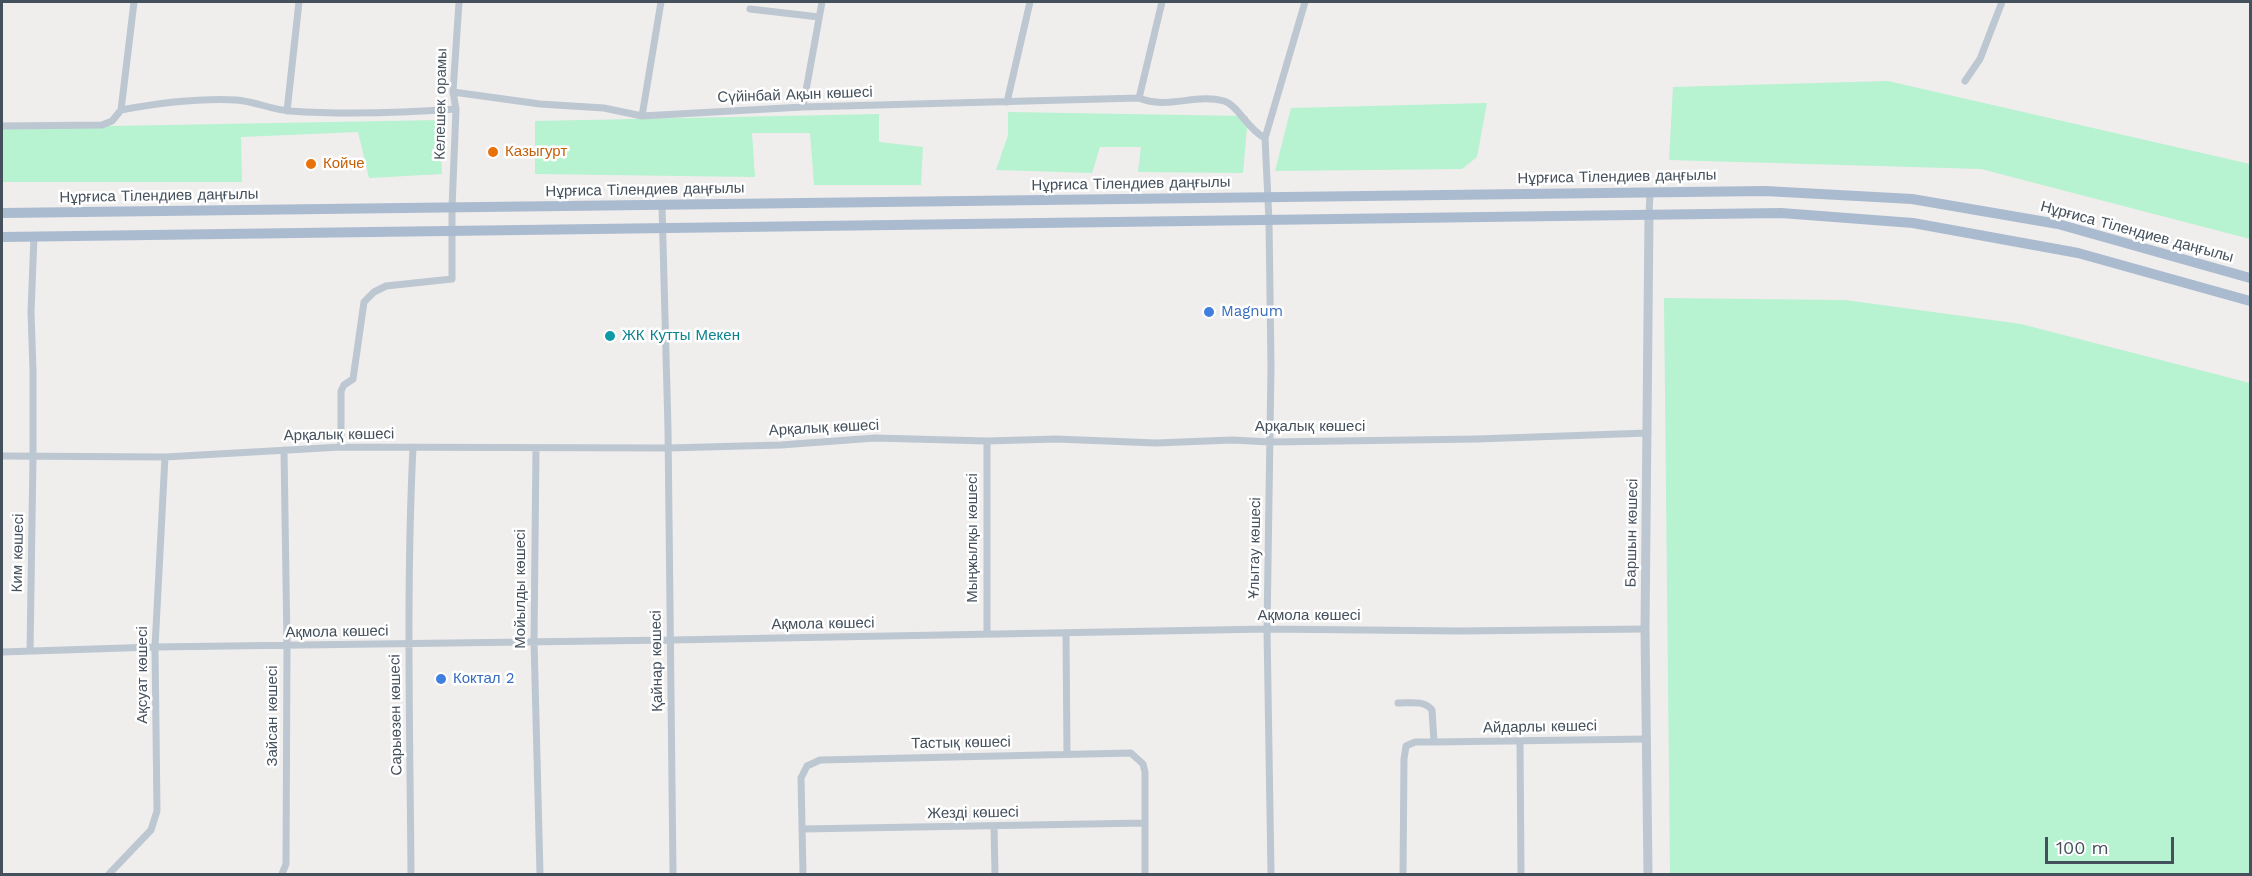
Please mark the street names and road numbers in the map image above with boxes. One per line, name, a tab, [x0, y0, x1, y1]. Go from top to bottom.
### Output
street label: Келешек орамы	[431, 48, 451, 160]
street label: Сүйінбай Ақын көшесі	[717, 83, 873, 107]
street label: Нұрғиса Тілендиев даңғылы	[1517, 166, 1717, 188]
street label: Нұрғиса Тілендиев даңғылы	[1031, 173, 1231, 195]
street label: Нұрғиса Тілендиев даңғылы	[545, 179, 745, 201]
street label: Нұрғиса Тілендиев даңғылы	[59, 185, 259, 207]
street label: Нұрғиса Тілендиев даңғылы	[2039, 198, 2235, 266]
street label: Арқалық көшесі	[768, 416, 880, 440]
street label: Арқалық көшесі	[1255, 418, 1365, 436]
street label: Арқалық көшесі	[284, 425, 394, 445]
street label: Мыңжылқы көшесі	[964, 473, 982, 603]
street label: Баршын көшесі	[1622, 478, 1642, 588]
street label: Ұлытау көшесі	[1245, 497, 1265, 599]
street label: Ким көшесі	[8, 514, 28, 592]
street label: Мойылды көшесі	[512, 529, 530, 649]
street label: Ақмола көшесі	[1257, 607, 1361, 625]
street label: Қайнар көшесі	[647, 610, 667, 712]
street label: Ақмола көшесі	[771, 614, 875, 634]
street label: Ақмола көшесі	[285, 622, 389, 642]
street label: Ақсуат көшесі	[134, 626, 152, 724]
street label: Сарыөзен көшесі	[386, 654, 406, 776]
street label: Зайсан көшесі	[264, 665, 282, 767]
street label: Айдарлы көшесі	[1483, 717, 1597, 737]
street label: Тастық көшесі	[911, 733, 1011, 753]
street label: Жезді көшесі	[927, 803, 1019, 823]

